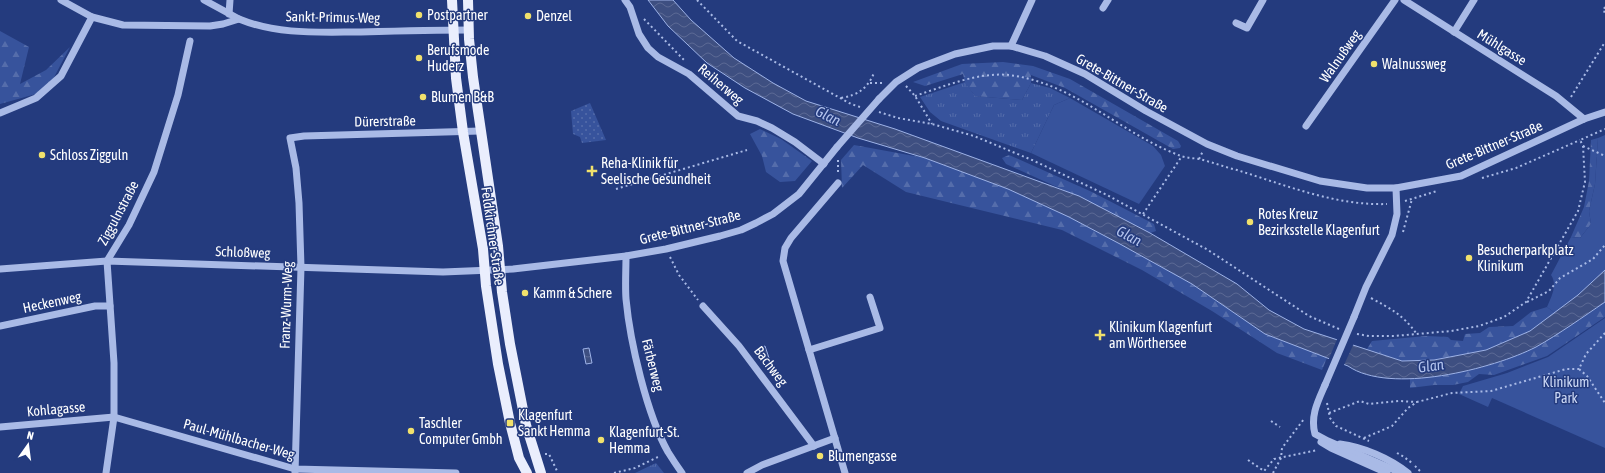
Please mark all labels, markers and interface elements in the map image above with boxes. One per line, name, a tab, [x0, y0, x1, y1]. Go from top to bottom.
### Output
place label: Postpartner	[427, 7, 489, 23]
street label: Sankt-Primus-Weg	[286, 8, 380, 26]
place label: Denzel	[536, 8, 572, 24]
marker: Postpartner	[414, 10, 424, 20]
marker: Denzel	[523, 11, 533, 21]
street label: Mühlgasse	[1474, 26, 1530, 68]
street label: Walnußweg	[1316, 27, 1364, 85]
place label: Berufsmode Huderz	[427, 42, 489, 74]
street label: Grete-Bittner-Straße	[1073, 50, 1171, 116]
marker: Berufsmode Huderz	[414, 53, 424, 63]
place label: Walnussweg	[1382, 56, 1446, 72]
marker: Walnussweg	[1369, 59, 1379, 69]
street label: Reiherweg	[695, 60, 747, 108]
place label: Blumen B&B	[431, 89, 494, 105]
marker: Blumen B&B	[418, 92, 428, 102]
water label: Glan	[813, 102, 844, 129]
street label: Dürerstraße	[354, 112, 416, 130]
street label: Grete-Bittner-Straße	[1443, 117, 1545, 173]
place label: Schloss Zigguln	[50, 147, 128, 163]
marker: Schloss Zigguln	[37, 150, 47, 160]
place label: Reha-Klinik für Seelische Gesundheit	[601, 155, 711, 187]
marker: Reha-Klinik für Seelische Gesundheit	[586, 165, 598, 177]
street label: Ziggulnstraße	[94, 178, 142, 248]
street label: Feldkirchner Straße	[478, 186, 508, 286]
place label: Rotes Kreuz Bezirksstelle Klagenfurt	[1258, 206, 1380, 238]
street label: Grete-Bittner-Straße	[638, 207, 742, 247]
marker: Rotes Kreuz Bezirksstelle Klagenfurt	[1245, 217, 1255, 227]
water label: Glan	[1114, 222, 1145, 249]
place label: Besucherparkplatz Klinikum	[1477, 242, 1574, 274]
street label: Schloßweg	[215, 243, 271, 261]
marker: Besucherparkplatz Klinikum	[1464, 253, 1474, 263]
street label: Franz-Wurm-Weg	[276, 261, 296, 349]
place label: Kamm & Schere	[533, 285, 612, 301]
street label: Heckenweg	[21, 288, 83, 316]
marker: Kamm & Schere	[520, 288, 530, 298]
place label: Klinikum Klagenfurt am Wörthersee	[1109, 319, 1212, 351]
marker: Klinikum Klagenfurt am Wörthersee	[1094, 329, 1106, 341]
street label: Färberweg	[639, 337, 667, 393]
street label: Bachweg	[751, 343, 791, 389]
water label: Glan	[1417, 355, 1445, 376]
park label: Klinikum Park	[1543, 374, 1589, 406]
street label: Kohlagasse	[26, 398, 86, 420]
place label: Klagenfurt Sankt Hemma	[518, 407, 590, 439]
street label: Paul-Mühlbacher-Weg	[182, 415, 296, 463]
place label: Taschler Computer Gmbh	[419, 415, 503, 447]
marker: Klagenfurt Sankt Hemma	[505, 418, 515, 428]
place label: Klagenfurt-St. Hemma	[609, 424, 680, 456]
north arrow	[8, 425, 48, 465]
marker: Taschler Computer Gmbh	[406, 426, 416, 436]
text: N	[26, 429, 35, 442]
marker: Klagenfurt-St. Hemma	[596, 435, 606, 445]
place label: Blumengasse	[828, 448, 897, 464]
marker: Blumengasse	[815, 451, 825, 461]

